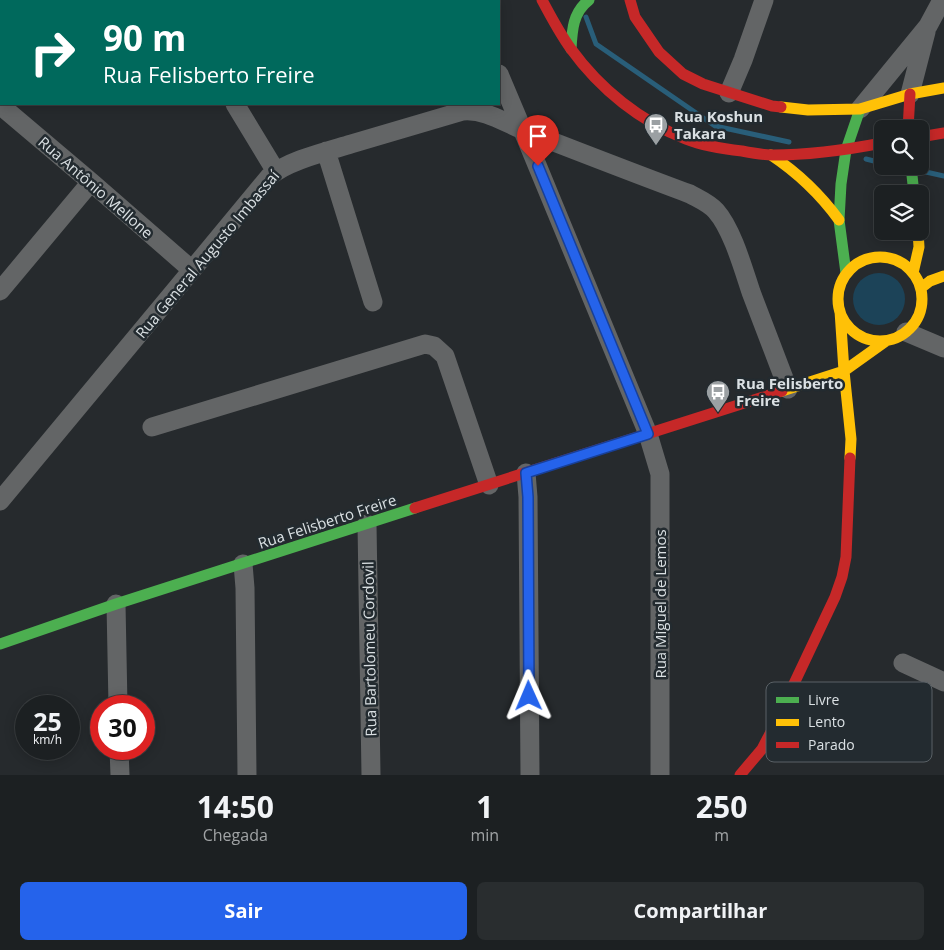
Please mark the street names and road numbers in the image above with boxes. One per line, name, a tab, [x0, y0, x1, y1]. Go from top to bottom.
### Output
street label: Rua Antônio Mellone	[34, 132, 158, 242]
street label: Rua General Augusto Imbassaí	[131, 165, 284, 342]
street label: Rua Felisberto Freire	[255, 489, 399, 553]
street label: Rua Miguel de Lemos	[650, 529, 670, 679]
street label: Rua Bartolomeu Cordovil	[357, 561, 381, 737]

